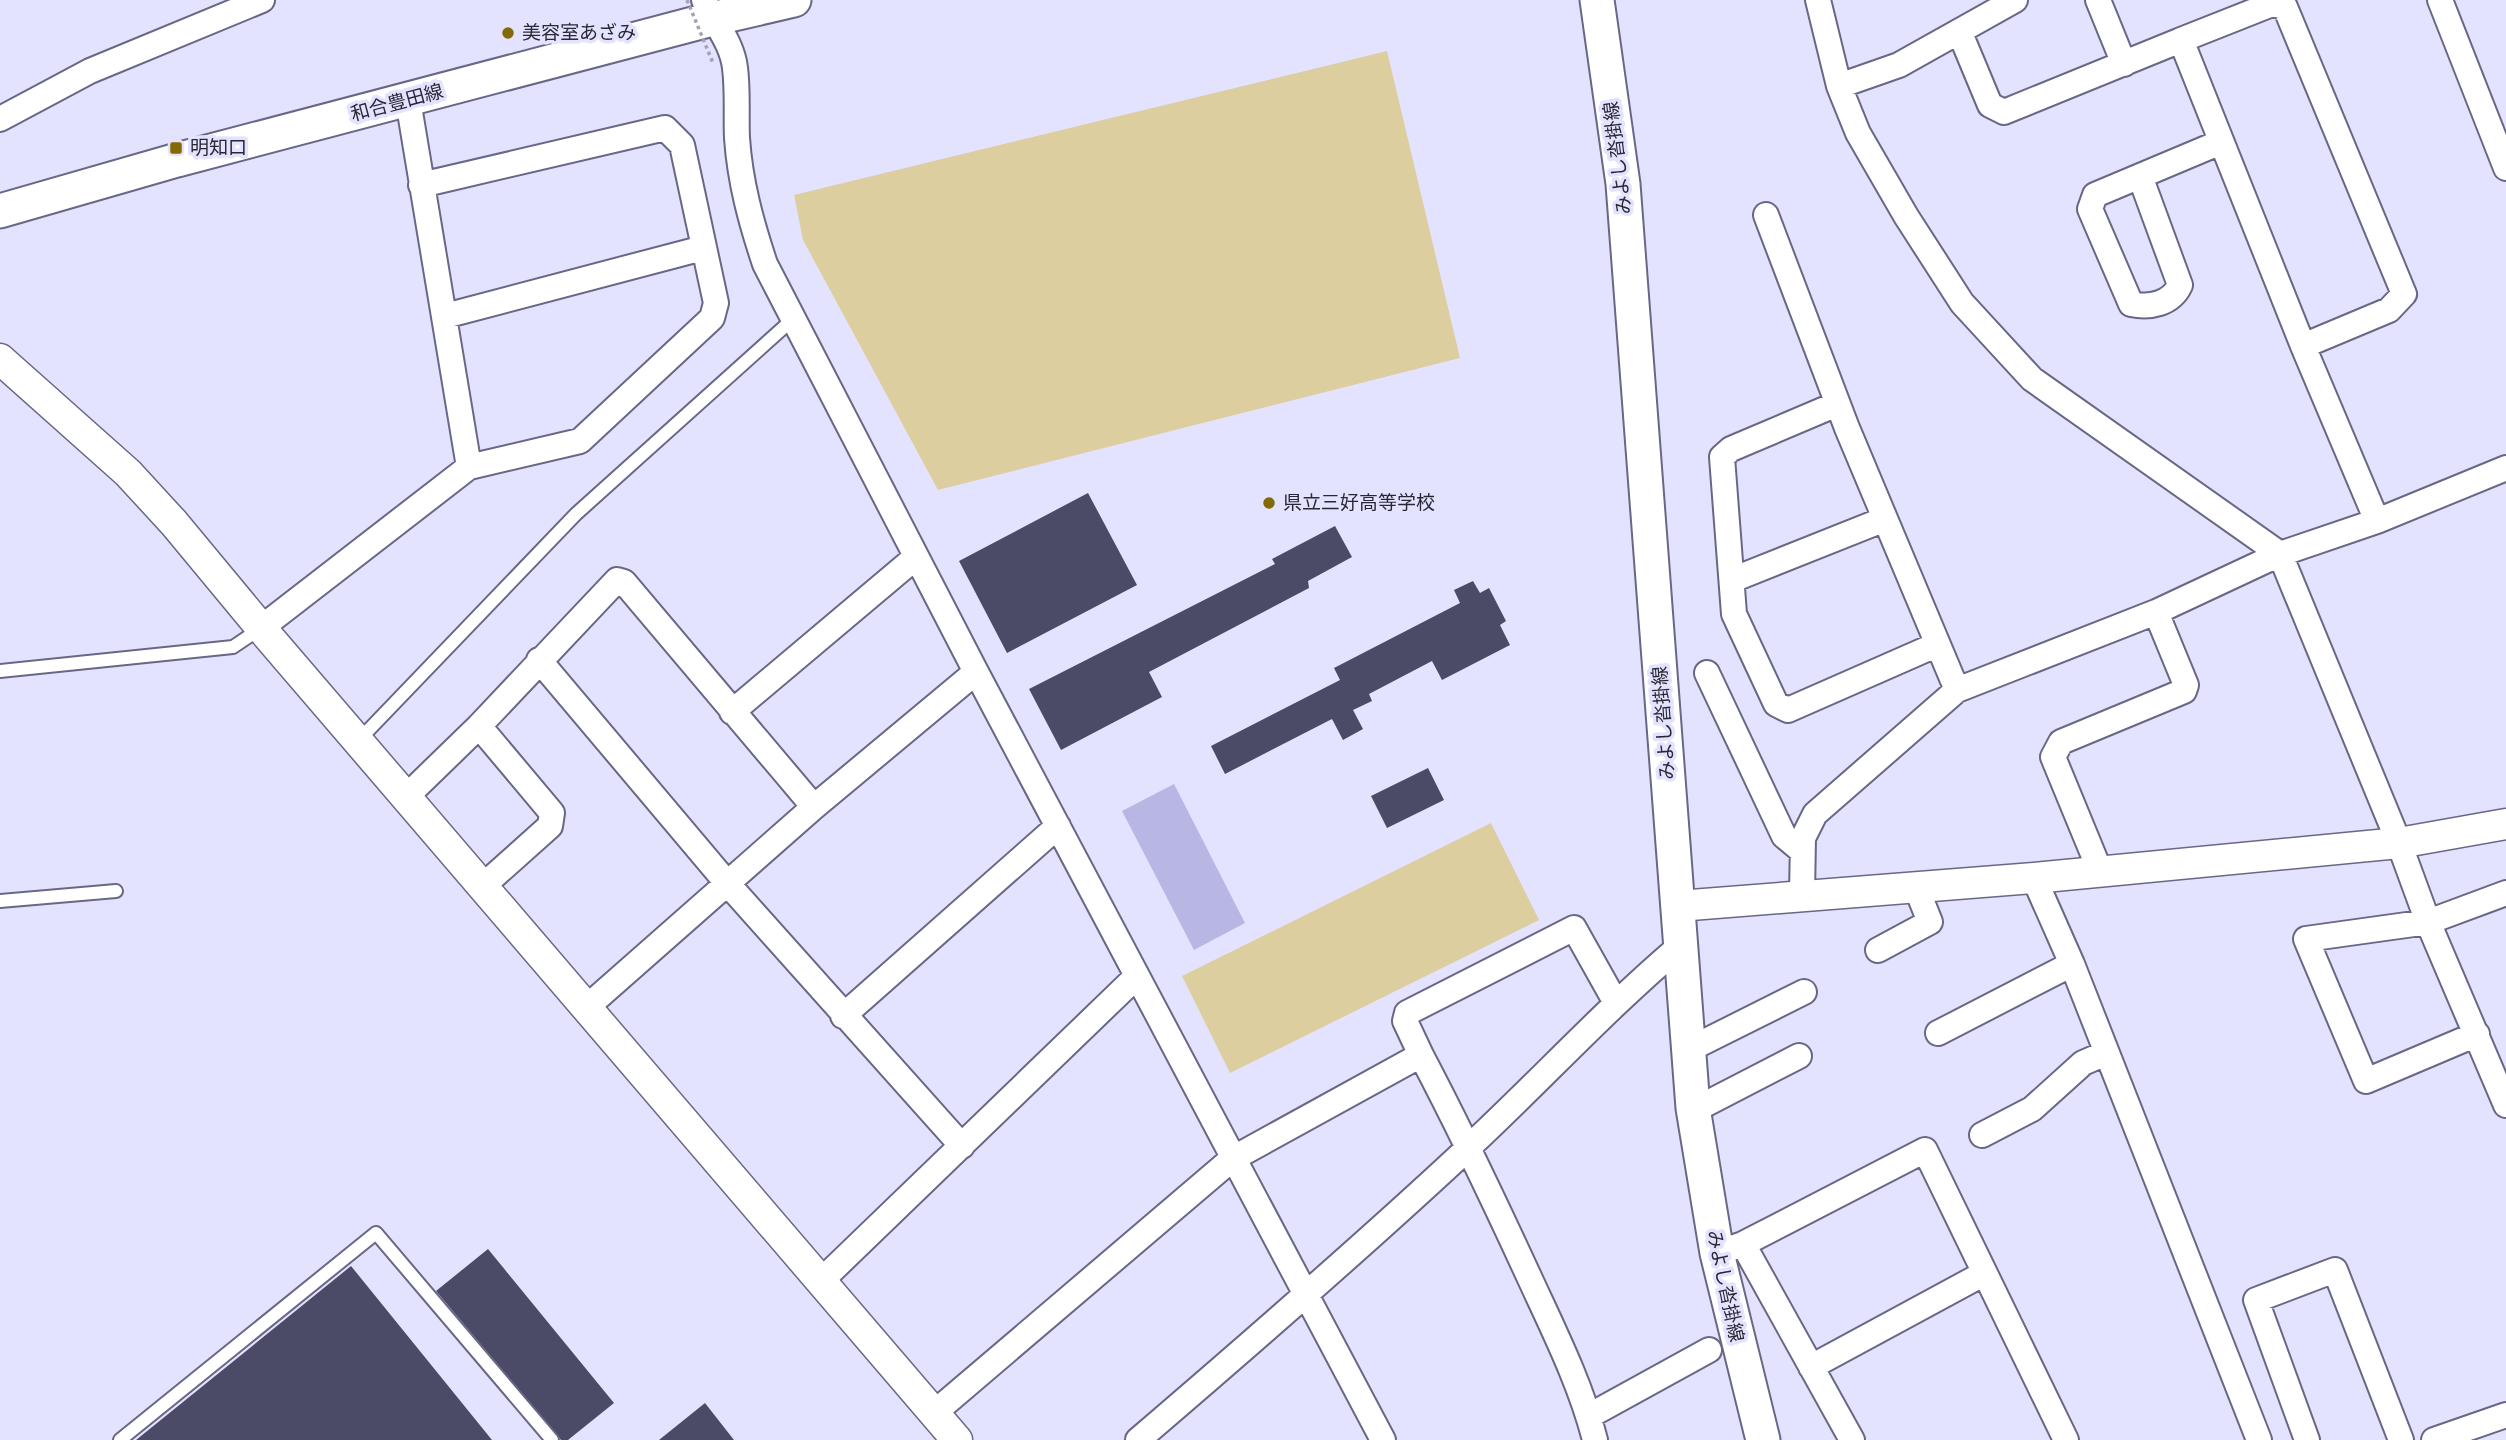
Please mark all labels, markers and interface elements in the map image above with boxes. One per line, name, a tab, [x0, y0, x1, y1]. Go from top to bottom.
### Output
place label: 美容室あざみ	[522, 21, 636, 45]
marker: 美容室あざみ	[500, 25, 516, 41]
street label: 和合豊田線	[348, 79, 446, 127]
street label: みよし沓掛線	[1599, 100, 1637, 216]
place label: 明知口	[190, 136, 247, 160]
marker: 明知口	[168, 140, 184, 156]
place label: 県立三好高等学校	[1283, 491, 1435, 515]
marker: 県立三好高等学校	[1261, 495, 1277, 511]
street label: みよし沓掛線	[1648, 665, 1680, 781]
street label: みよし沓掛線	[1701, 1228, 1749, 1344]

